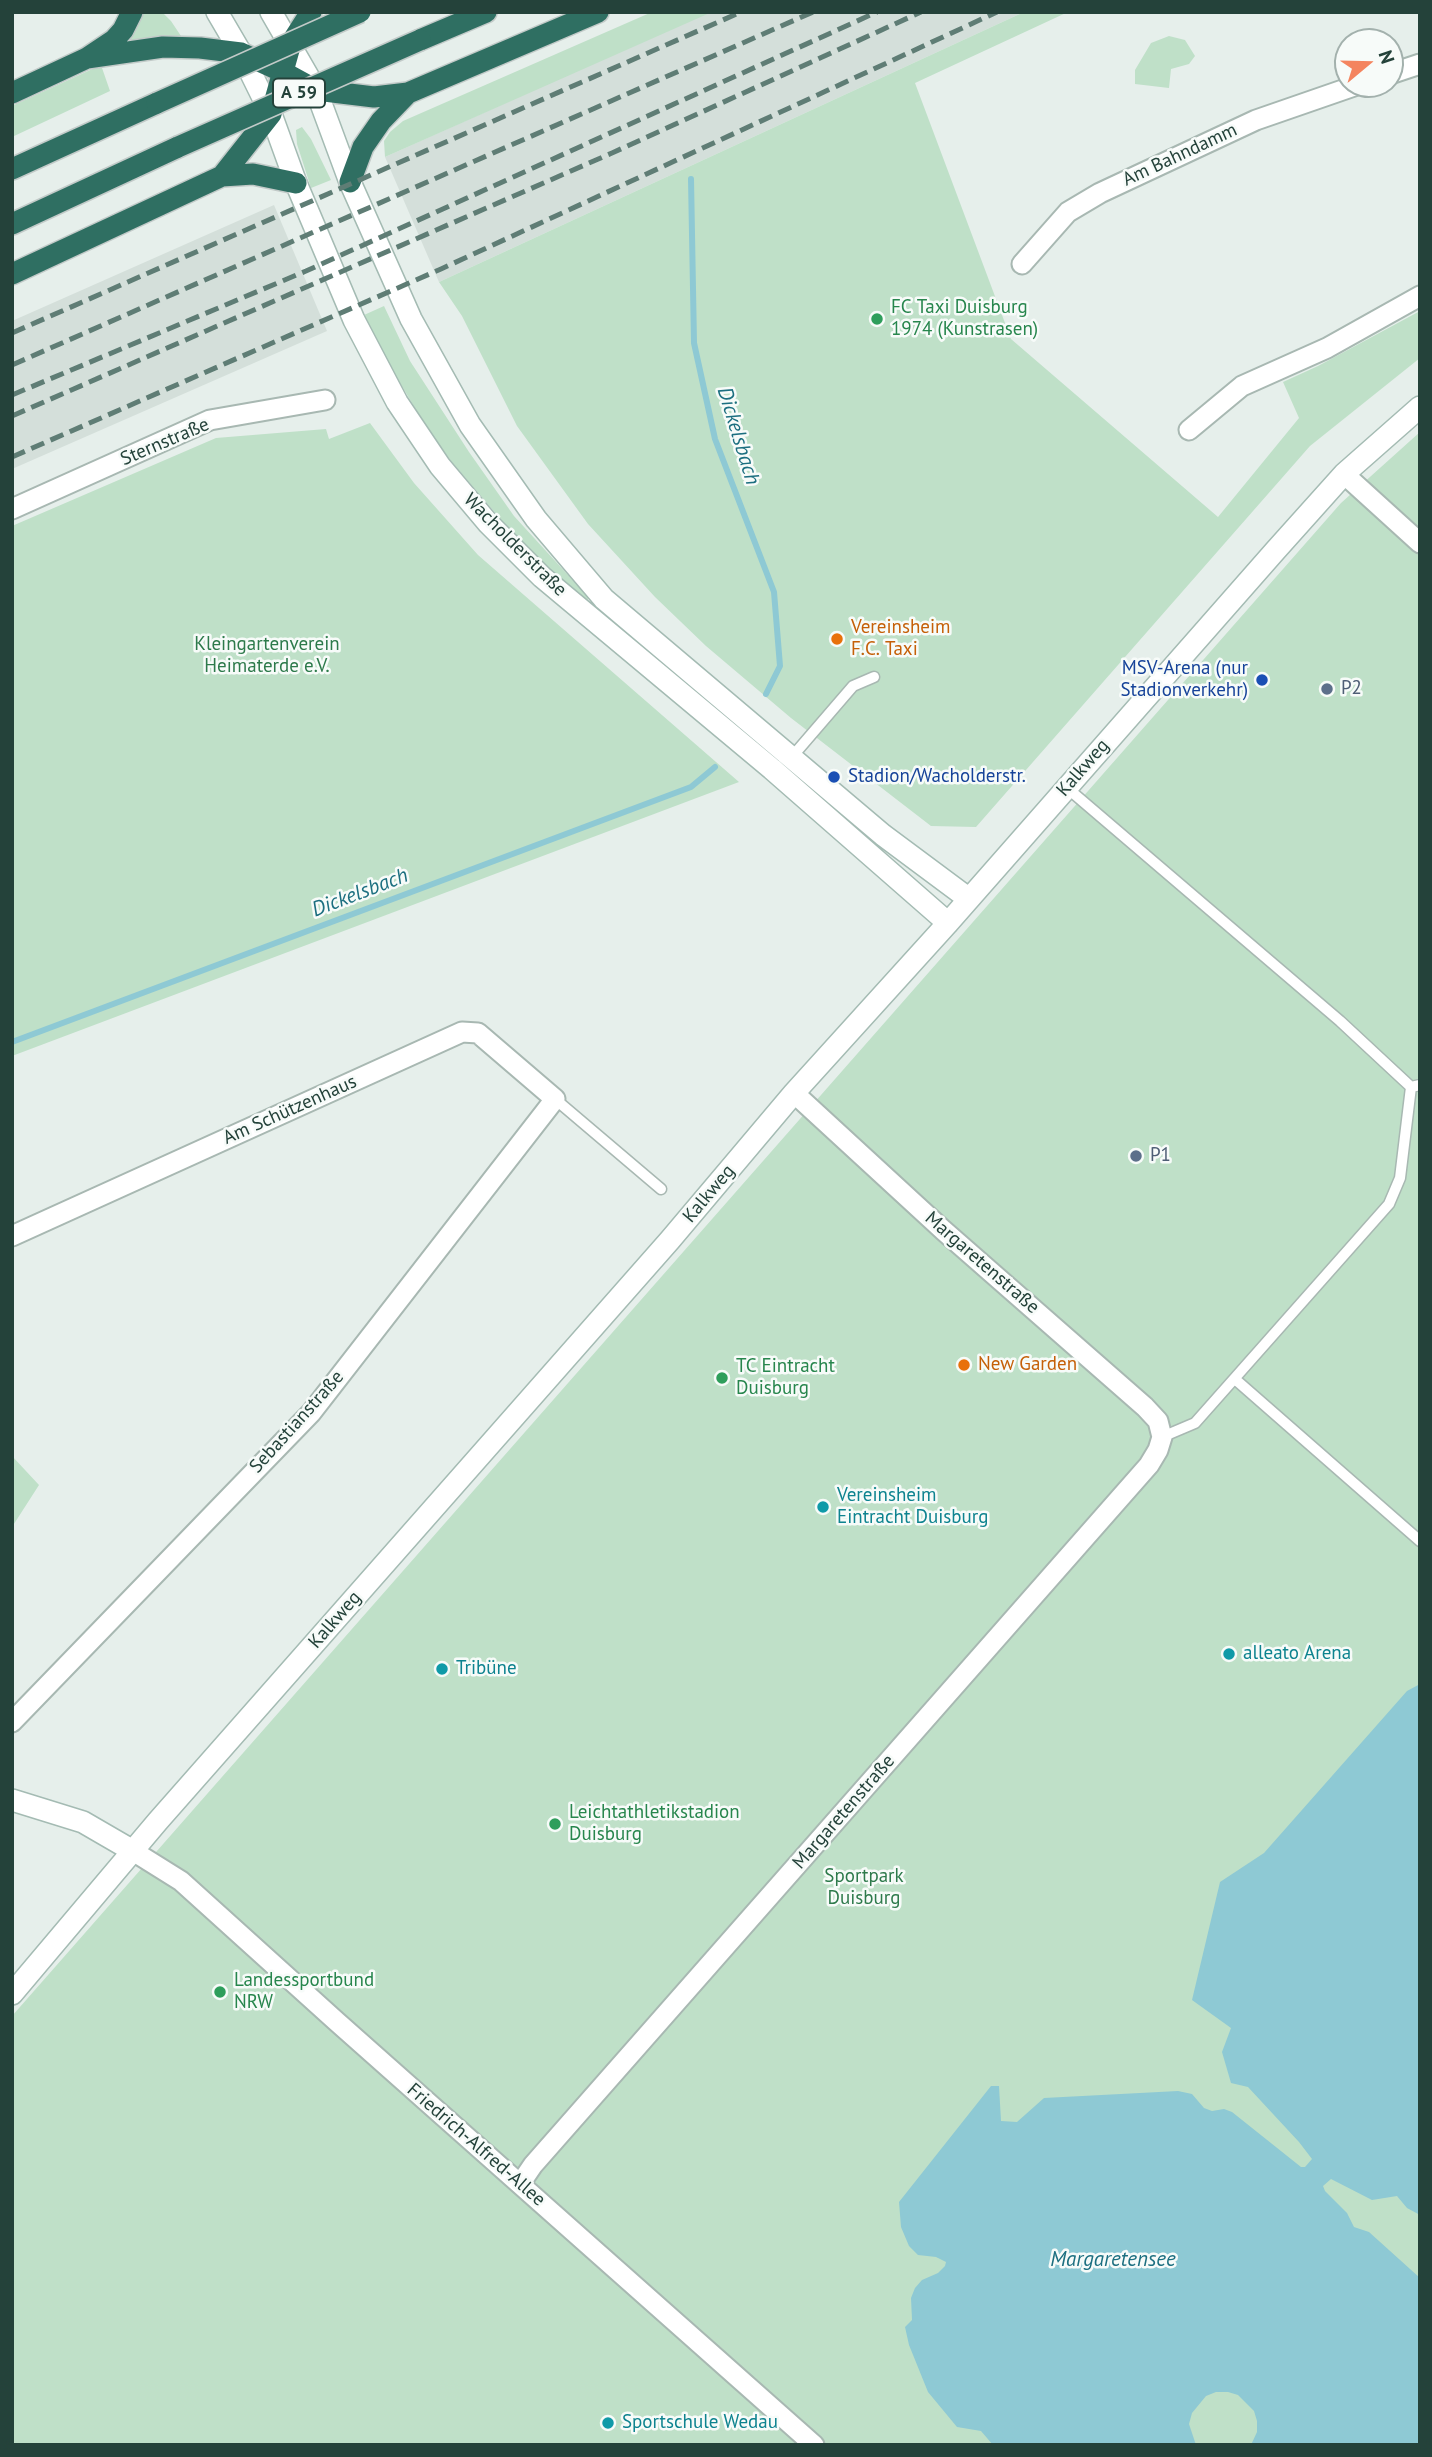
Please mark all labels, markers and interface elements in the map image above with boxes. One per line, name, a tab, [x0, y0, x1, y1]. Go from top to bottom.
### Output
north arrow	[1334, 28, 1404, 98]
text: N	[1374, 47, 1400, 67]
road number: A 59	[273, 78, 325, 108]
street label: Am Bahndamm	[1119, 119, 1241, 191]
place label: FC Taxi Duisburg 1974 (Kunstrasen)	[891, 297, 1038, 341]
marker: FC Taxi Duisburg 1974 (Kunstrasen)	[869, 311, 885, 327]
water label: Dickelsbach	[711, 384, 765, 488]
street label: Sternstraße	[117, 413, 213, 471]
street label: Wacholderstraße	[459, 489, 571, 601]
place label: Vereinsheim F.C. Taxi	[851, 617, 951, 661]
marker: Vereinsheim F.C. Taxi	[829, 631, 845, 647]
park label: Kleingartenverein Heimaterde e.V.	[194, 634, 340, 678]
place label: MSV-Arena (nur Stadionverkehr)	[1120, 658, 1248, 702]
marker: MSV-Arena (nur Stadionverkehr)	[1254, 672, 1270, 688]
place label: P2	[1341, 678, 1362, 700]
marker: P2	[1319, 681, 1335, 697]
street label: Kalkweg	[1052, 735, 1114, 801]
place label: Stadion/Wacholderstr.	[848, 766, 1026, 788]
marker: Stadion/Wacholderstr.	[826, 769, 842, 785]
water label: Dickelsbach	[308, 863, 412, 923]
street label: Am Schützenhaus	[220, 1070, 360, 1150]
place label: P1	[1150, 1145, 1171, 1167]
marker: P1	[1128, 1148, 1144, 1164]
street label: Kalkweg	[678, 1160, 740, 1228]
street label: Margaretenstraße	[920, 1207, 1044, 1319]
place label: New Garden	[978, 1354, 1077, 1376]
place label: TC Eintracht Duisburg	[736, 1356, 835, 1400]
marker: New Garden	[956, 1357, 972, 1373]
street label: Sebastianstraße	[245, 1366, 349, 1478]
marker: TC Eintracht Duisburg	[714, 1370, 730, 1386]
place label: Vereinsheim Eintracht Duisburg	[837, 1485, 988, 1529]
marker: Vereinsheim Eintracht Duisburg	[815, 1499, 831, 1515]
street label: Kalkweg	[304, 1587, 366, 1653]
place label: alleato Arena	[1243, 1643, 1351, 1665]
marker: alleato Arena	[1221, 1646, 1237, 1662]
place label: Tribüne	[456, 1658, 517, 1680]
marker: Tribüne	[434, 1661, 450, 1677]
street label: Margaretenstraße	[788, 1750, 900, 1874]
place label: Leichtathletikstadion Duisburg	[569, 1802, 740, 1846]
marker: Leichtathletikstadion Duisburg	[547, 1816, 563, 1832]
park label: Sportpark Duisburg	[824, 1866, 904, 1910]
place label: Landessportbund NRW	[234, 1970, 374, 2014]
marker: Landessportbund NRW	[212, 1984, 228, 2000]
street label: Friedrich-Alfred-Allee	[402, 2079, 550, 2211]
water label: Margaretensee	[1050, 2247, 1176, 2273]
place label: Sportschule Wedau	[622, 2412, 778, 2434]
marker: Sportschule Wedau	[600, 2415, 616, 2431]

